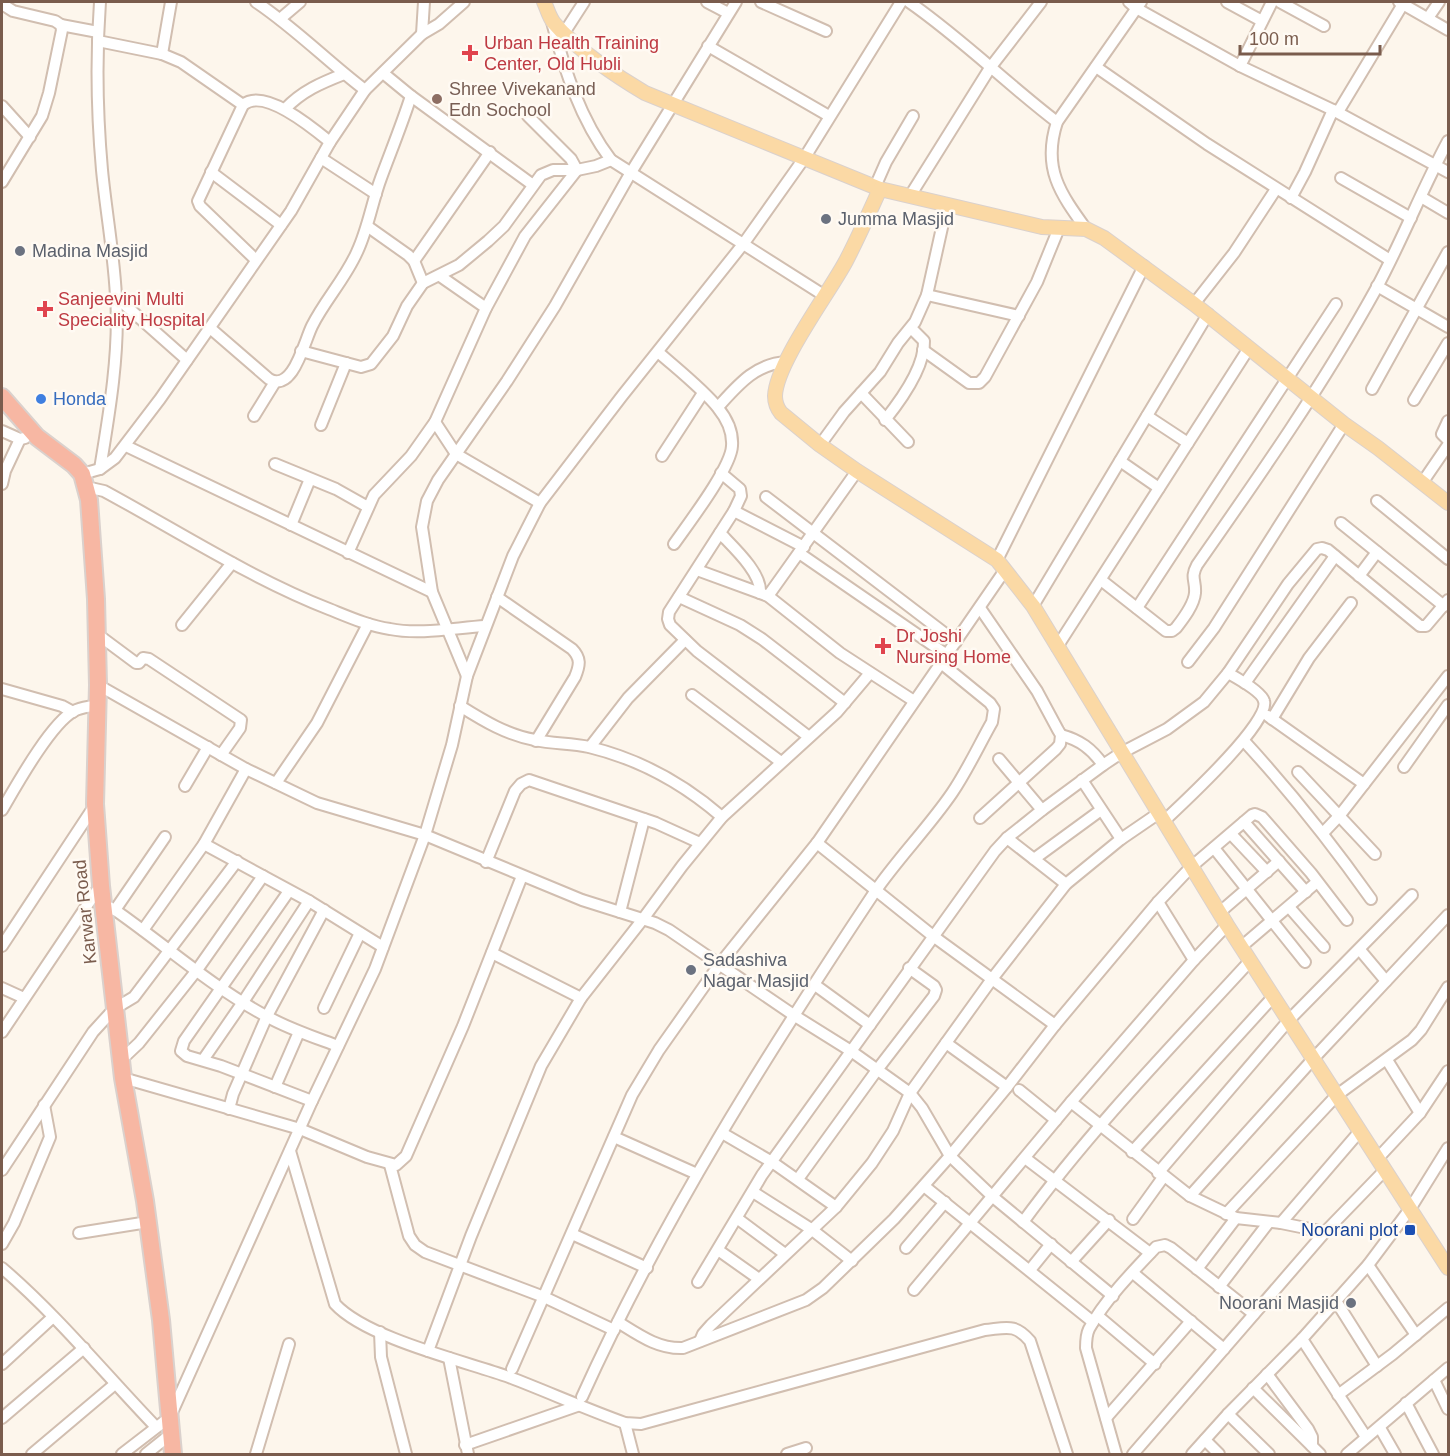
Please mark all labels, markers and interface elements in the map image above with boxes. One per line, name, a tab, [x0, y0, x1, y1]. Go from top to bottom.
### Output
scale bar	[1240, 18, 1380, 56]
text: 100 m	[1249, 29, 1299, 49]
place label: Urban Health Training Center, Old Hubli	[484, 33, 659, 74]
marker: Urban Health Training Center, Old Hubli	[461, 44, 479, 62]
place label: Shree Vivekanand Edn Sochool	[449, 79, 596, 120]
marker: Shree Vivekanand Edn Sochool	[430, 92, 444, 106]
place label: Jumma Masjid	[838, 209, 954, 229]
marker: Jumma Masjid	[819, 212, 833, 226]
place label: Madina Masjid	[32, 241, 148, 261]
marker: Madina Masjid	[13, 244, 27, 258]
place label: Sanjeevini Multi Speciality Hospital	[58, 289, 205, 330]
marker: Sanjeevini Multi Speciality Hospital	[36, 300, 54, 318]
place label: Honda	[53, 389, 107, 409]
marker: Honda	[34, 392, 48, 406]
place label: Dr Joshi Nursing Home	[896, 626, 1011, 667]
marker: Dr Joshi Nursing Home	[874, 637, 892, 655]
street label: Karwar Road	[70, 859, 100, 965]
place label: Sadashiva Nagar Masjid	[703, 950, 809, 991]
marker: Sadashiva Nagar Masjid	[684, 963, 698, 977]
place label: Noorani plot	[1301, 1220, 1398, 1240]
marker: Noorani plot	[1403, 1223, 1417, 1237]
place label: Noorani Masjid	[1219, 1293, 1339, 1313]
marker: Noorani Masjid	[1344, 1296, 1358, 1310]

